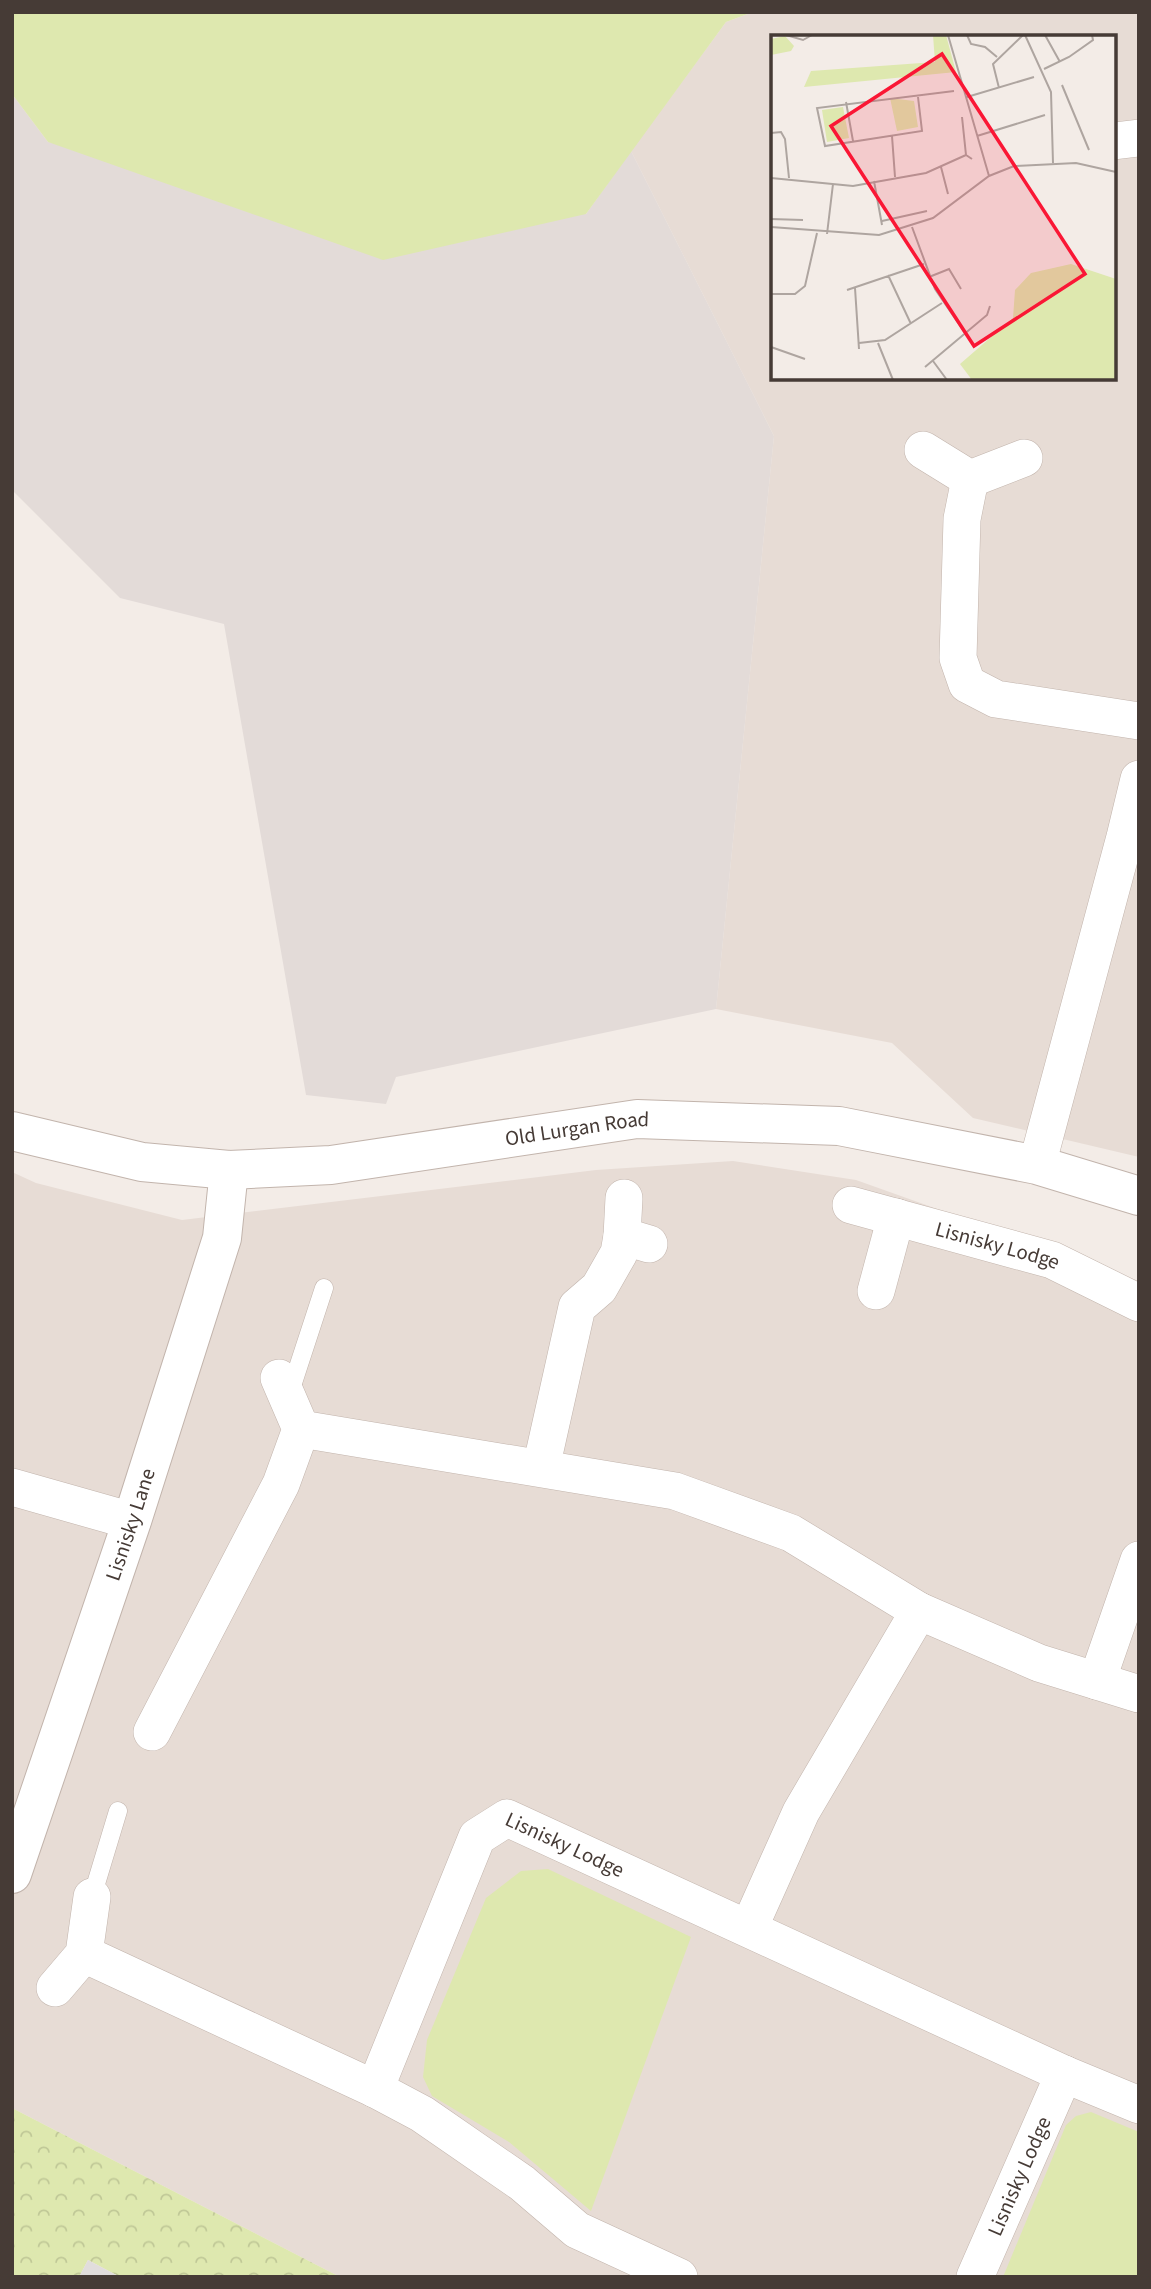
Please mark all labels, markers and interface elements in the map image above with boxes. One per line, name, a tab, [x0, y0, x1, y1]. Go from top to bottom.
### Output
inset map	[771, 35, 1116, 380]
street label: Old Lurgan Road	[503, 1104, 650, 1154]
street label: Lisnisky Lodge	[932, 1214, 1065, 1277]
street label: Lisnisky Lane	[98, 1464, 163, 1585]
street label: Lisnisky Lodge	[500, 1804, 629, 1885]
street label: Lisnisky Lodge	[980, 2112, 1059, 2241]

